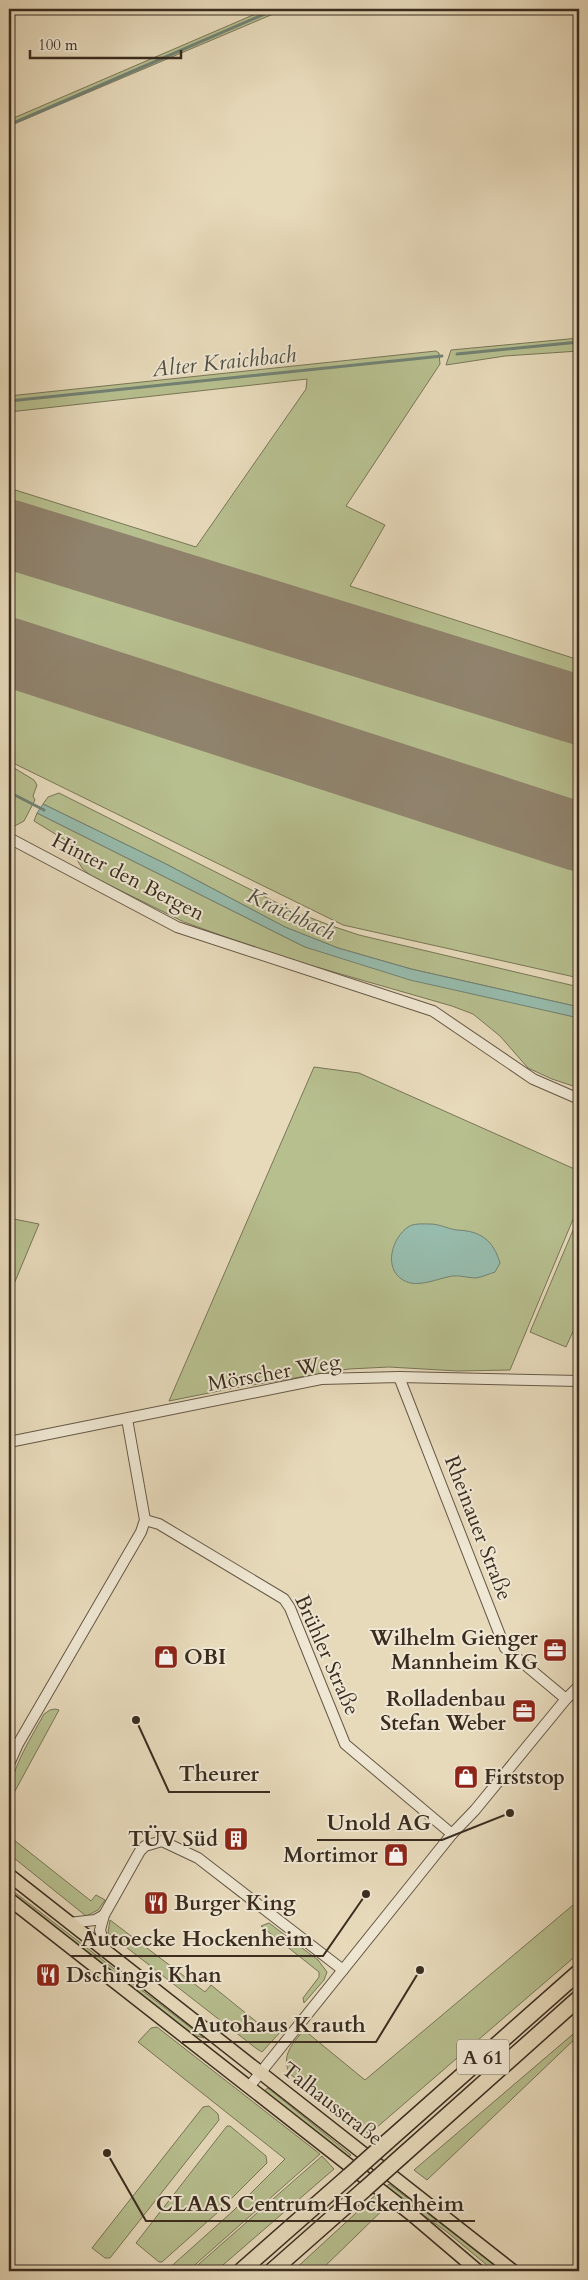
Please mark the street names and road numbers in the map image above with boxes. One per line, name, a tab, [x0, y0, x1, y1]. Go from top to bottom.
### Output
street label: Hinter den Bergen	[47, 826, 209, 928]
street label: Mörscher Weg	[205, 1347, 343, 1399]
street label: Rheinauer Straße	[437, 1451, 519, 1605]
street label: Brühler Straße	[288, 1590, 366, 1720]
road number: A 61	[457, 2040, 509, 2074]
street label: Talhausstraße	[275, 2055, 389, 2153]

